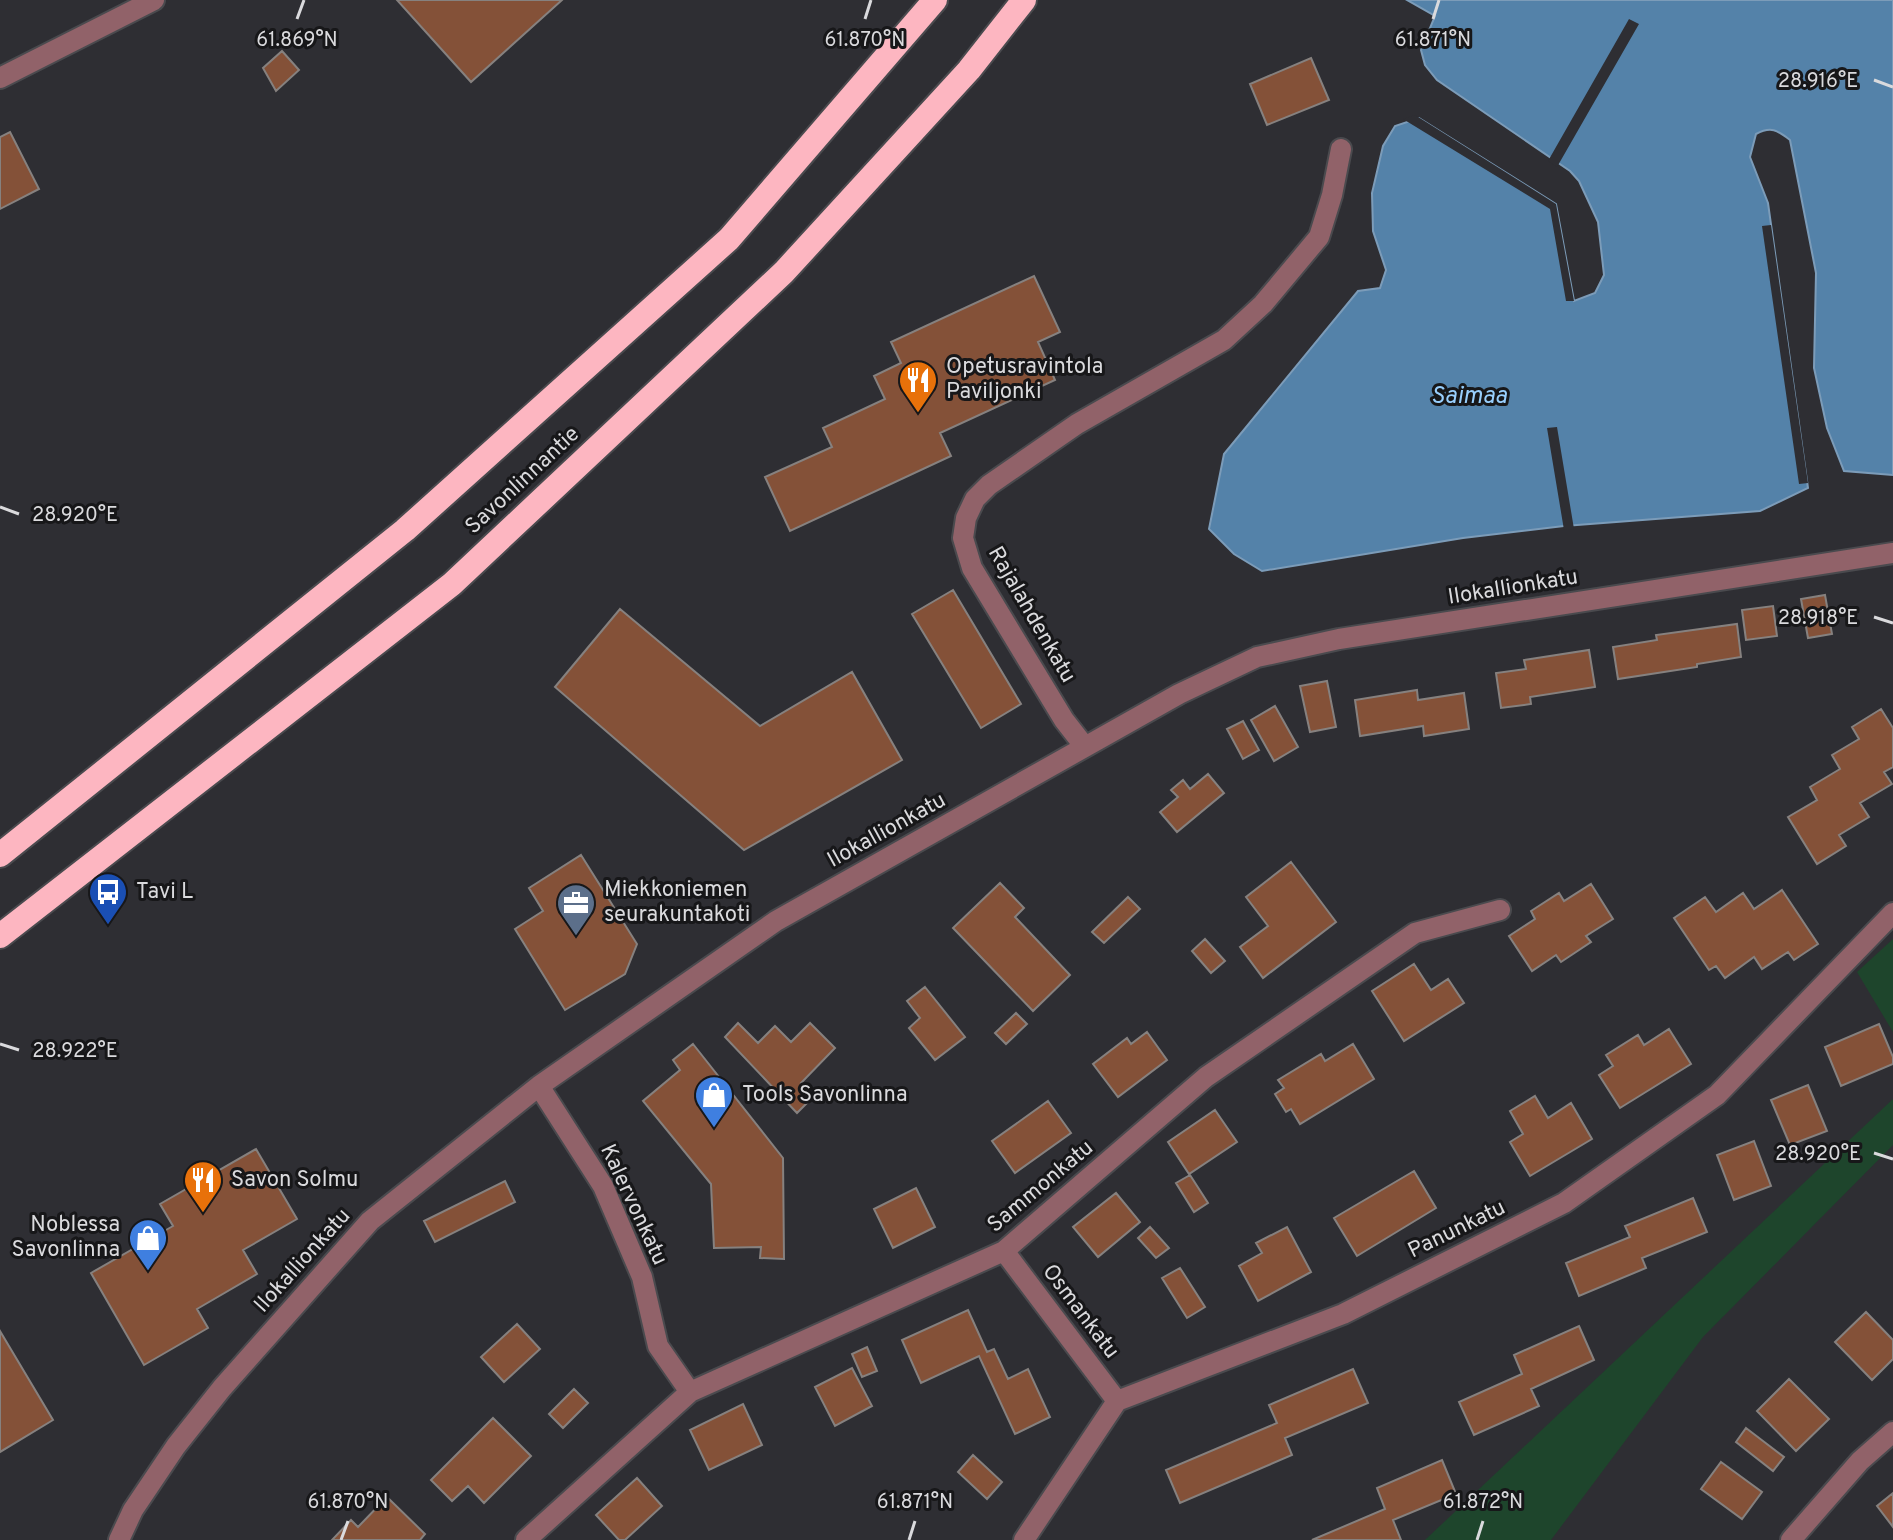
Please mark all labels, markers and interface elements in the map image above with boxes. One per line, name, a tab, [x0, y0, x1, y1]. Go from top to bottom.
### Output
text: 61.869°N	[256, 28, 338, 54]
text: 61.870°N	[825, 28, 905, 54]
text: 61.871°N	[1395, 28, 1471, 54]
text: 28.916°E	[1778, 69, 1858, 95]
place label: Opetusravintola Paviljonki	[946, 354, 1103, 406]
restaurant icon: Opetusravintola Paviljonki	[897, 359, 939, 414]
water label: Saimaa	[1431, 382, 1508, 412]
street label: Savonlinnantie	[460, 421, 586, 541]
text: 28.920°E	[32, 503, 118, 529]
street label: Rajalahdenkatu	[981, 542, 1081, 688]
street label: Ilokallionkatu	[1446, 564, 1580, 612]
text: 28.918°E	[1778, 606, 1858, 632]
street label: Ilokallionkatu	[823, 787, 951, 875]
bus stop icon: Tavi L	[87, 871, 129, 926]
place label: Miekkoniemen seurakuntakoti	[604, 877, 750, 929]
place label: Tavi L	[136, 879, 193, 906]
office icon: Miekkoniemen seurakuntakoti	[555, 882, 597, 937]
text: 28.922°E	[32, 1039, 118, 1065]
shop icon: Tools Savonlinna	[693, 1074, 735, 1129]
place label: Tools Savonlinna	[742, 1082, 908, 1109]
street label: Sammonkatu	[983, 1135, 1099, 1239]
street label: Kalervonkatu	[593, 1140, 673, 1270]
text: 28.920°E	[1775, 1142, 1861, 1168]
restaurant icon: Savon Solmu	[182, 1159, 224, 1214]
place label: Savon Solmu	[231, 1167, 358, 1194]
street label: Panunkatu	[1404, 1195, 1510, 1265]
street label: Ilokallionkatu	[249, 1203, 357, 1319]
place label: Noblessa Savonlinna	[11, 1212, 120, 1264]
shop icon: Noblessa Savonlinna	[127, 1217, 169, 1272]
street label: Osmankatu	[1036, 1259, 1124, 1365]
text: 61.870°N	[308, 1490, 388, 1516]
text: 61.871°N	[877, 1490, 953, 1516]
text: 61.872°N	[1443, 1490, 1523, 1516]

